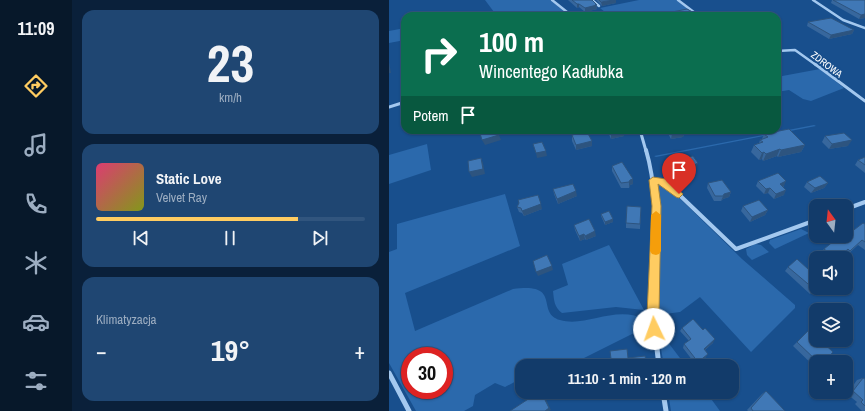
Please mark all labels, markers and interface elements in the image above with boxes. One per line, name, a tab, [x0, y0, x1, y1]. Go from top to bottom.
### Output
text: 11:09	[18, 16, 54, 41]
text: 100 m	[479, 23, 544, 61]
text: 23	[207, 28, 254, 98]
icon: right	[413, 28, 465, 80]
street label: ZDROWA	[808, 48, 845, 81]
text: Wincentego Kadłubka	[479, 59, 623, 84]
icon: directions	[22, 72, 50, 100]
text: km/h	[219, 89, 242, 106]
icon: arrive	[457, 104, 479, 126]
text: Potem	[413, 105, 449, 126]
icon: music	[22, 131, 50, 159]
pin	[662, 153, 696, 194]
icon: arrive	[668, 159, 690, 181]
text: Static Love	[156, 168, 222, 189]
text: Velvet Ray	[156, 189, 207, 206]
icon: phone	[22, 190, 50, 218]
north arrow	[809, 199, 853, 243]
map controls	[809, 199, 853, 399]
icon: previous	[130, 227, 152, 249]
icon: pause	[219, 227, 241, 249]
icon: next	[309, 227, 331, 249]
icon: climate	[22, 249, 50, 277]
button: sound	[809, 251, 853, 295]
button: layers	[809, 303, 853, 347]
icon: car	[22, 308, 50, 336]
position arrow	[633, 308, 675, 350]
text: Klimatyzacja	[96, 311, 156, 328]
text: 19°	[211, 330, 250, 370]
text: −	[96, 336, 107, 366]
text: +	[354, 336, 365, 366]
speed limit sign: 30	[401, 347, 453, 399]
button: +	[809, 355, 853, 399]
icon: filters	[22, 367, 50, 395]
text: 11:10 · 1 min · 120 m	[568, 368, 686, 389]

